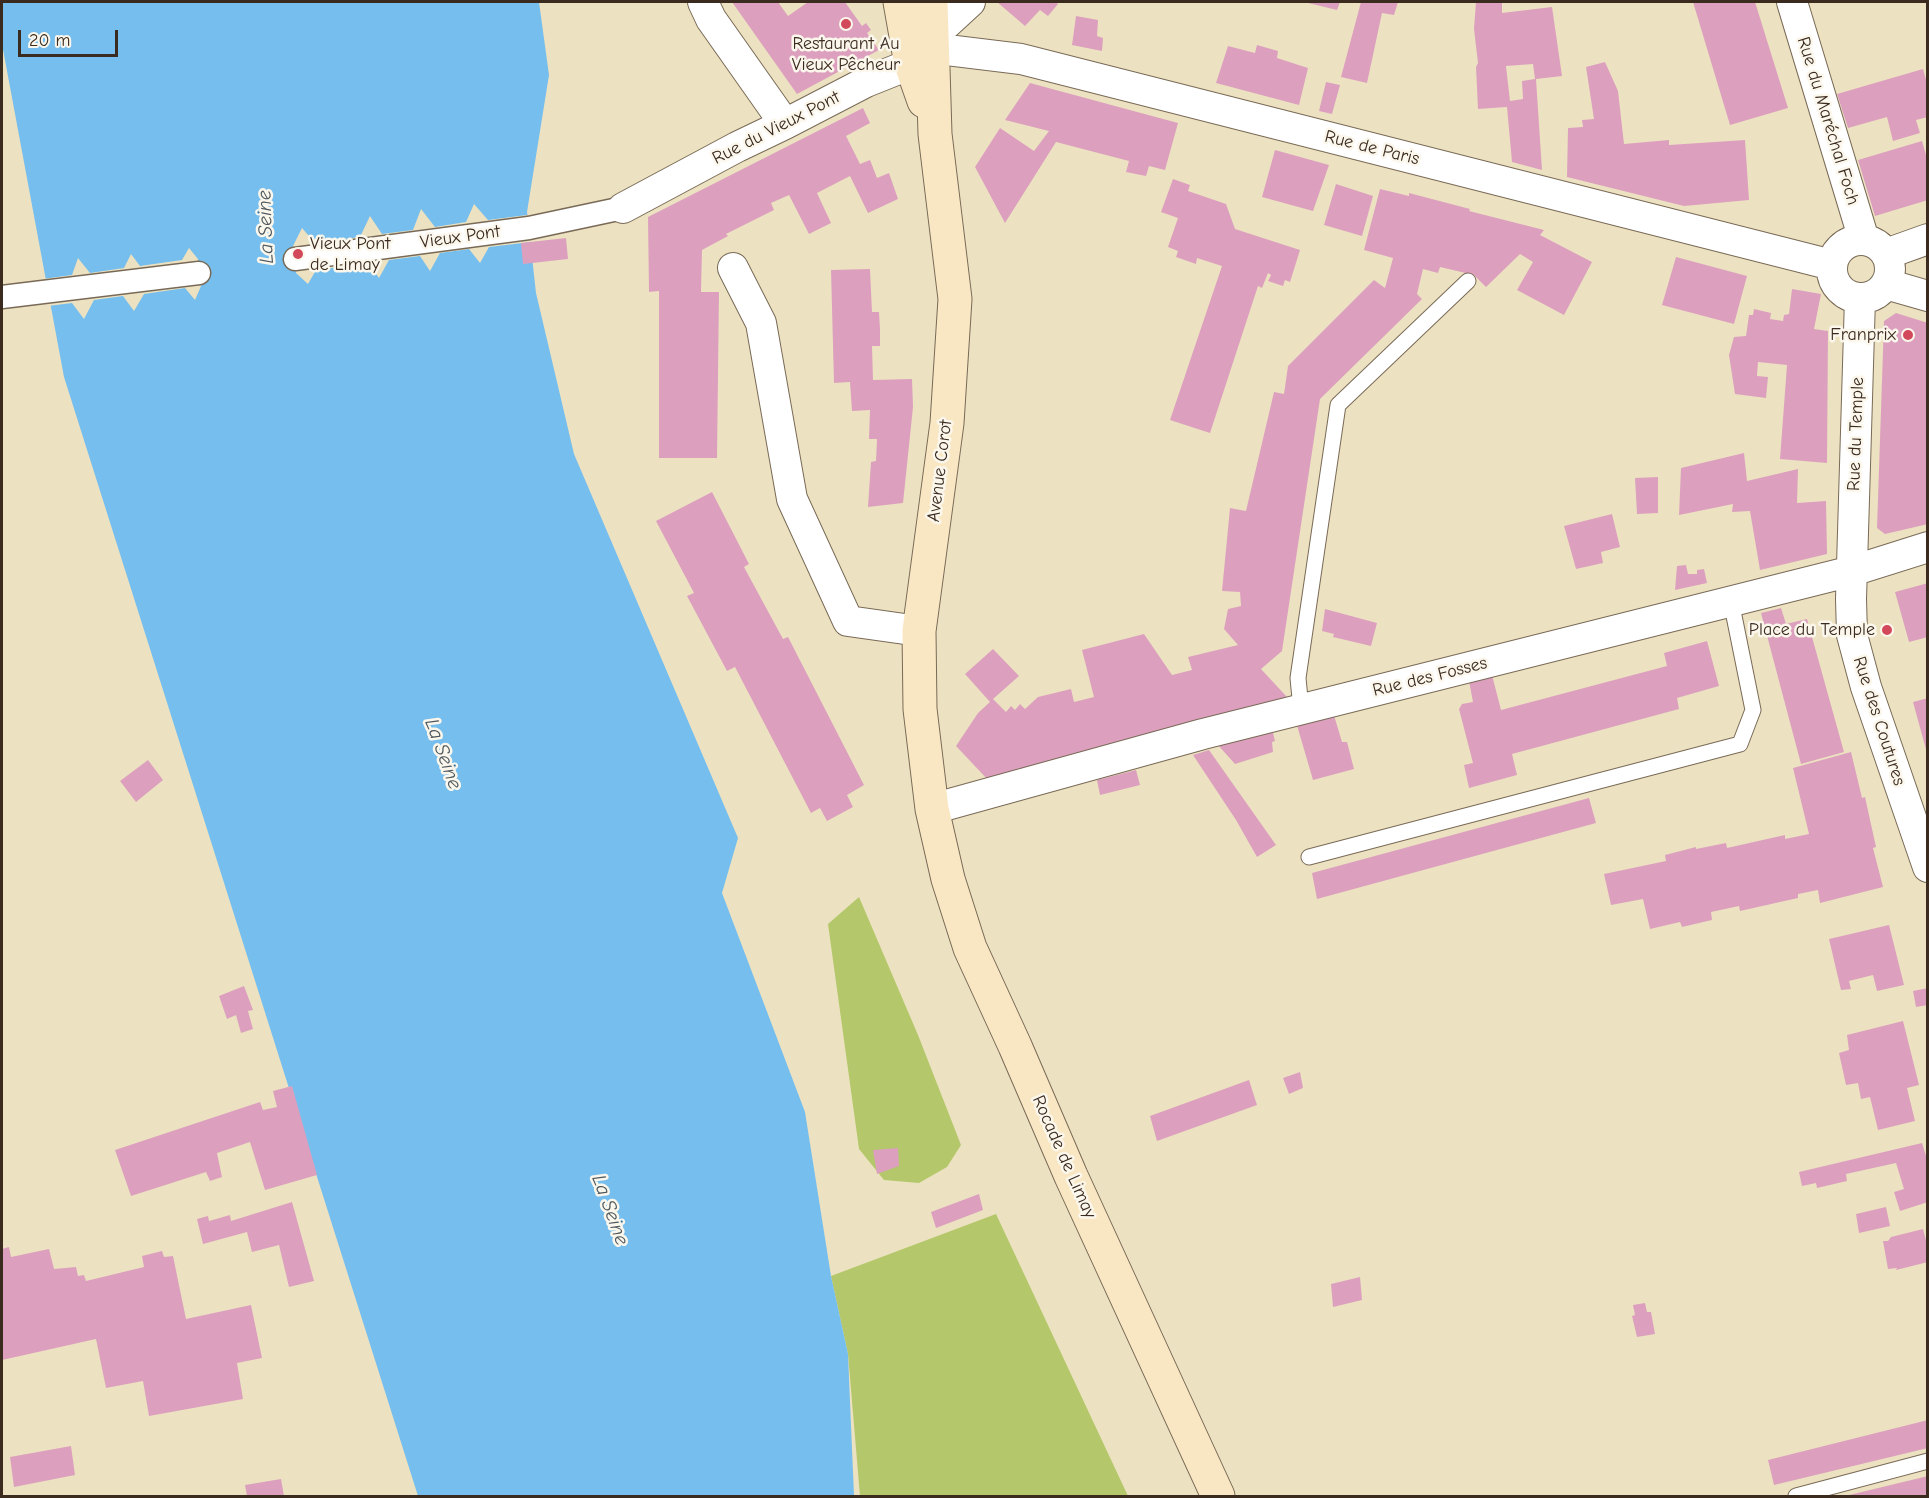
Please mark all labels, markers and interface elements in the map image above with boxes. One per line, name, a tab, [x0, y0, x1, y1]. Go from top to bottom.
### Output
marker: Restaurant Au Vieux Pêcheur	[839, 17, 853, 31]
scale bar	[21, 18, 122, 56]
text: 20 m	[29, 30, 70, 51]
place label: Restaurant Au Vieux Pêcheur	[792, 33, 900, 76]
street label: Rue du Maréchal Foch	[1792, 34, 1864, 208]
street label: Rue du Vieux Pont	[709, 87, 843, 169]
street label: Rue de Paris	[1322, 126, 1422, 170]
water label: La Seine	[253, 190, 279, 264]
street label: Vieux Pont	[419, 221, 501, 253]
place label: Vieux Pont de Limay	[310, 233, 390, 276]
marker: Vieux Pont de Limay	[291, 247, 305, 261]
place label: Franprix	[1830, 324, 1896, 346]
marker: Franprix	[1901, 328, 1915, 342]
street label: Rue du Temple	[1843, 377, 1869, 491]
street label: Avenue Corot	[923, 419, 957, 523]
place label: Place du Temple	[1749, 619, 1875, 641]
marker: Place du Temple	[1880, 623, 1894, 637]
street label: Rue des Fosses	[1371, 652, 1489, 702]
street label: Rue des Coutures	[1848, 654, 1910, 788]
water label: La Seine	[419, 715, 467, 793]
street label: Rocade de Limay	[1027, 1092, 1101, 1222]
water label: La Seine	[586, 1171, 634, 1249]

